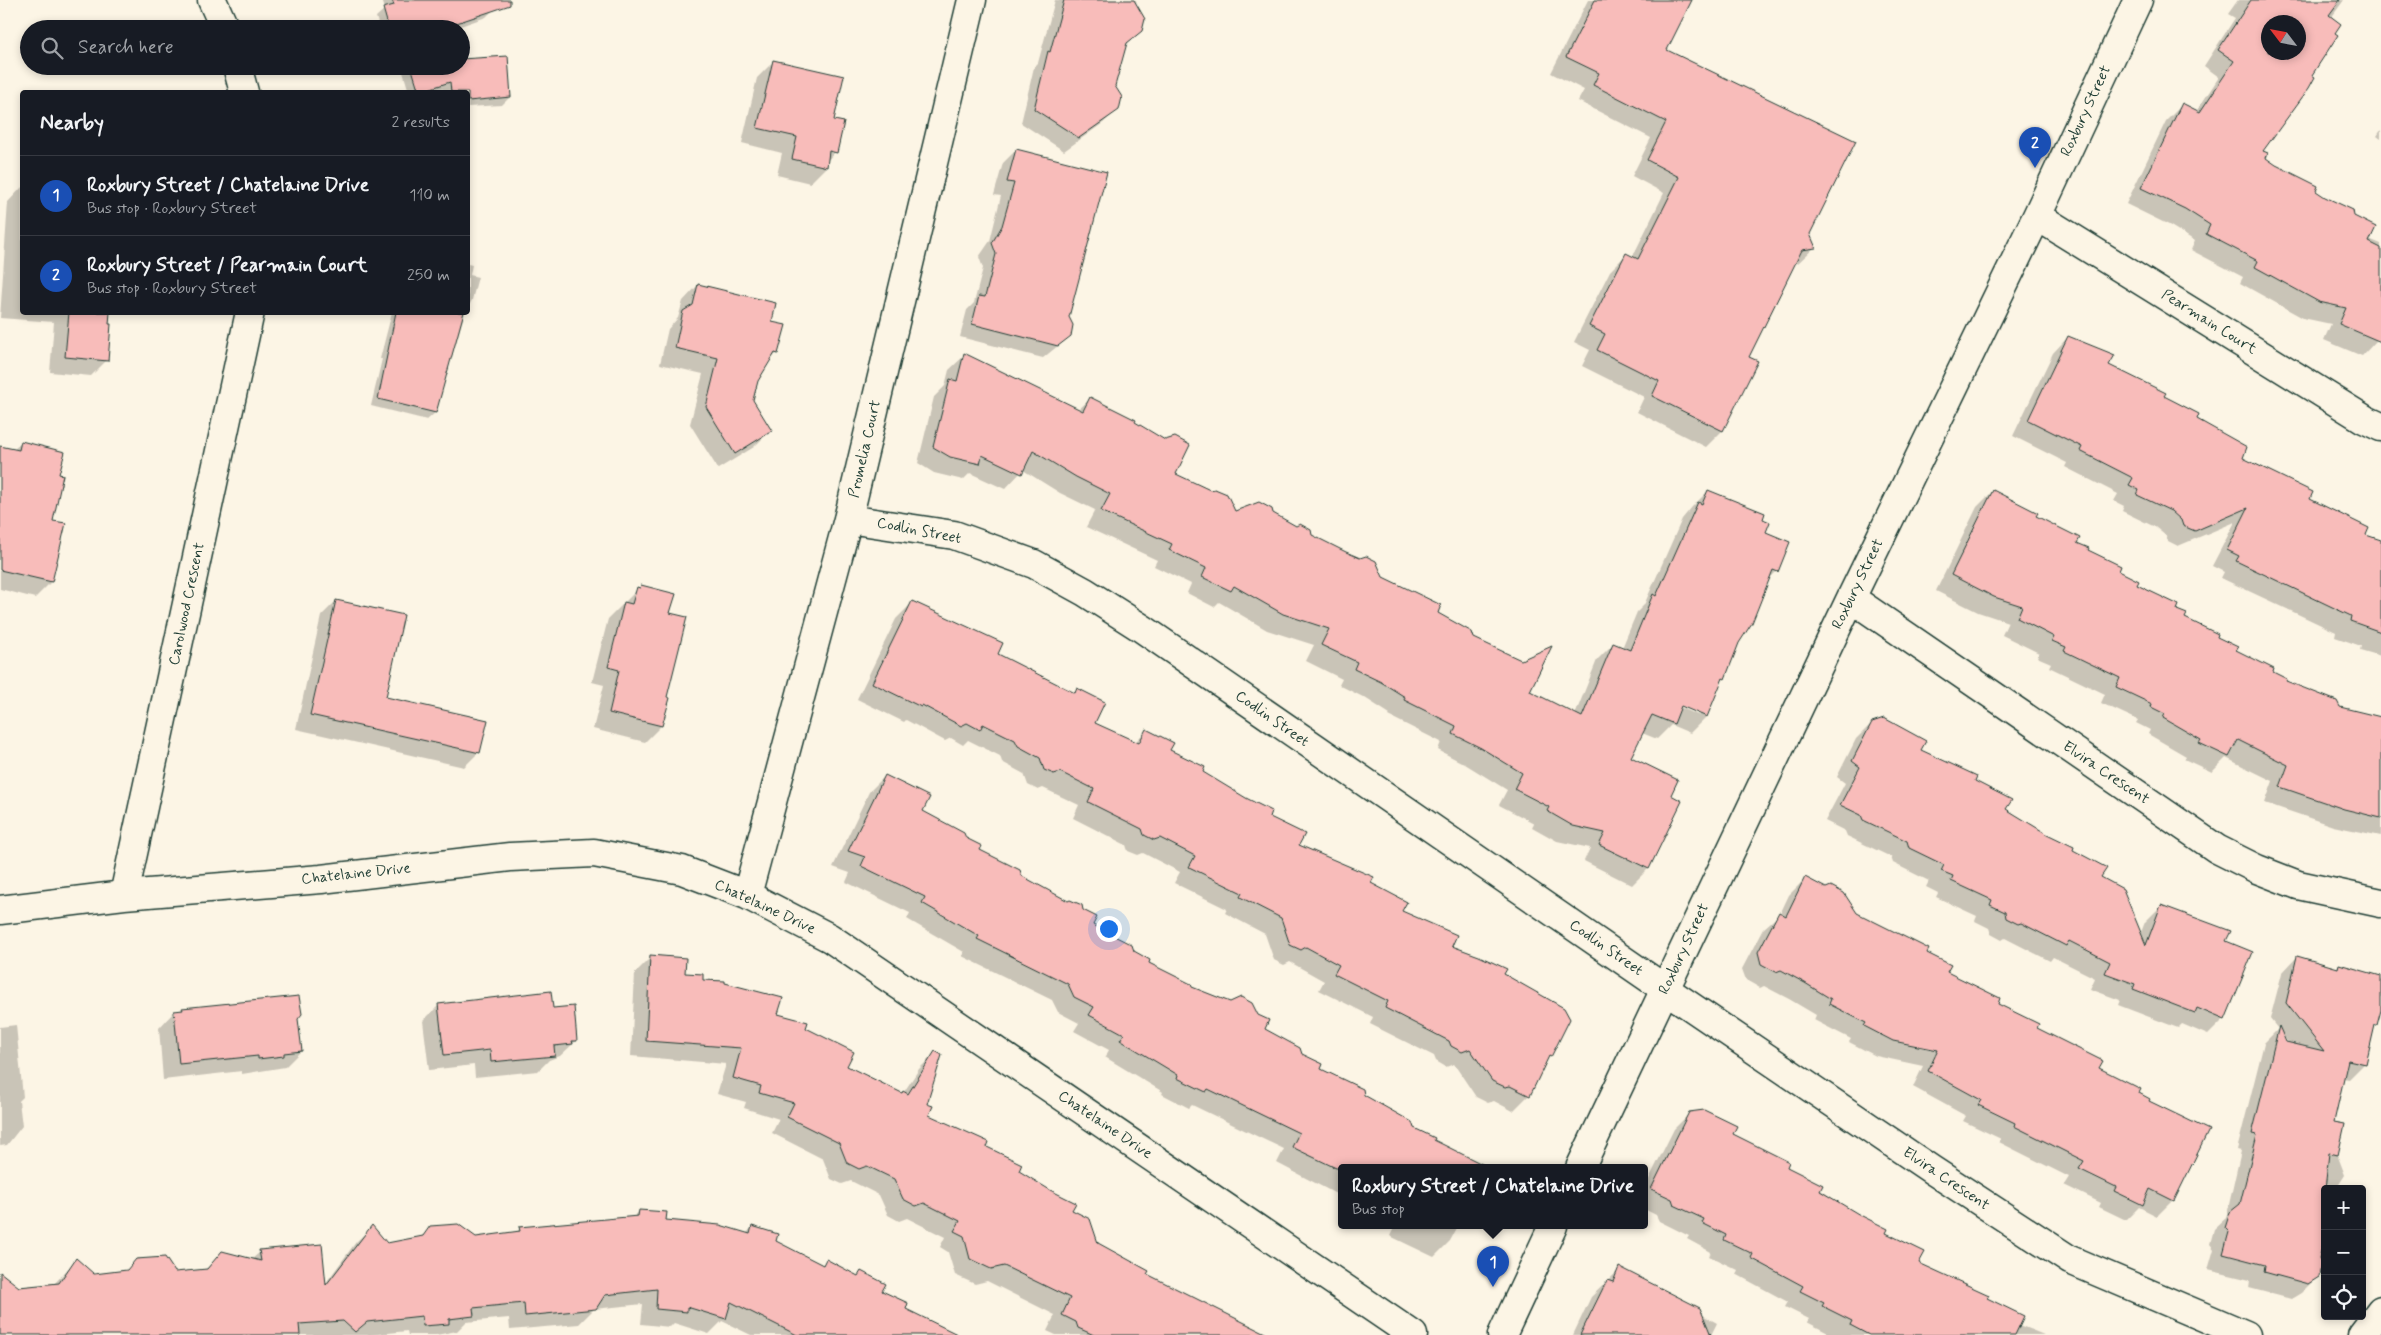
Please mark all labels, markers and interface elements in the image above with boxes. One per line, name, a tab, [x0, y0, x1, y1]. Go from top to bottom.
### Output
north arrow	[2261, 15, 2306, 60]
search box	[20, 20, 470, 75]
icon: search	[38, 34, 66, 62]
text: Search here	[78, 35, 174, 60]
street label: Roxbury Street	[2056, 62, 2116, 160]
text: Nearby	[40, 109, 104, 137]
text: 2 results	[392, 112, 450, 133]
pin: 2	[2019, 127, 2051, 168]
text: Roxbury Street / Chatelaine Drive	[87, 173, 369, 198]
text: 1	[52, 185, 60, 206]
text: 110 m	[409, 185, 450, 206]
text: Bus stop · Roxbury Street	[87, 198, 257, 219]
text: Roxbury Street / Pearmain Court	[87, 253, 368, 278]
text: 2	[52, 265, 60, 286]
text: 250 m	[407, 265, 450, 286]
text: Bus stop · Roxbury Street	[87, 278, 257, 299]
street label: Pearmain Court	[2158, 285, 2260, 359]
street label: Promelia Court	[844, 398, 886, 500]
street label: Codlin Street	[875, 513, 963, 549]
street label: Roxbury Street	[1827, 535, 1889, 633]
street label: Carolwood Crescent	[164, 541, 210, 667]
street label: Codlin Street	[1231, 686, 1313, 752]
street label: Elvira Crescent	[2059, 737, 2153, 809]
street label: Chatelaine Drive	[300, 858, 412, 890]
street label: Chatelaine Drive	[711, 875, 819, 939]
street label: Roxbury Street	[1654, 900, 1714, 998]
street label: Codlin Street	[1565, 915, 1647, 981]
your location	[1096, 916, 1122, 942]
street label: Chatelaine Drive	[1054, 1086, 1156, 1164]
street label: Elvira Crescent	[1899, 1143, 1993, 1215]
popup	[1338, 1164, 1648, 1229]
text: Roxbury Street / Chatelaine Drive	[1352, 1174, 1634, 1199]
map controls	[2321, 1185, 2366, 1320]
button: +	[2321, 1185, 2366, 1230]
text: Bus stop	[1352, 1199, 1405, 1220]
button: −	[2321, 1230, 2366, 1275]
pin: 1	[1477, 1246, 1509, 1287]
button: locate	[2321, 1275, 2366, 1320]

